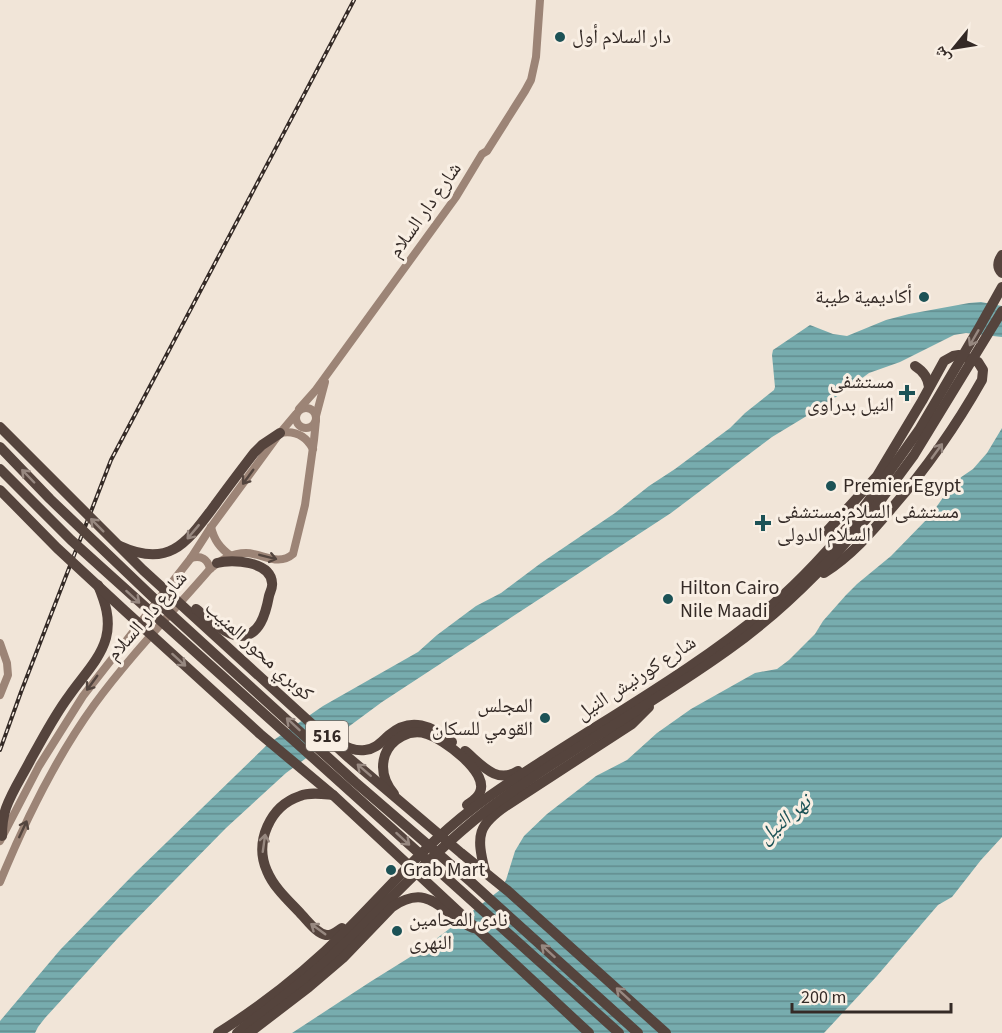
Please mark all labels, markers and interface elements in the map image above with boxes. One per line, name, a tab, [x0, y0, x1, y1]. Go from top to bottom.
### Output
north arrow	[924, 18, 984, 78]
place label: دار السلام أول	[572, 23, 671, 51]
marker: دار السلام أول	[553, 30, 567, 44]
text: ش	[928, 42, 956, 68]
street label: شارع دار السلام	[382, 156, 468, 264]
place label: أكاديمية طيبة	[815, 283, 912, 311]
marker: أكاديمية طيبة	[917, 290, 931, 304]
one-way arrow	[967, 329, 979, 346]
place label: مستشفى النيل بدراوى	[807, 368, 894, 419]
marker: مستشفى النيل بدراوى	[898, 384, 916, 402]
one-way arrow	[930, 444, 943, 460]
one-way arrow	[21, 469, 35, 484]
one-way arrow	[241, 469, 254, 485]
place label: Premier Egypt	[843, 472, 961, 500]
marker: Premier Egypt	[824, 479, 838, 493]
place label: مستشفى السلام;مستشفى السلام الدولى	[777, 498, 959, 549]
marker: مستشفى السلام;مستشفى السلام الدولى	[754, 514, 772, 532]
one-way arrow	[89, 517, 104, 532]
one-way arrow	[186, 524, 200, 539]
one-way arrow	[258, 552, 277, 564]
street label: شارع دار السلام	[100, 565, 194, 667]
place label: Hilton Cairo Nile Maadi	[680, 574, 779, 625]
one-way arrow	[125, 589, 140, 603]
marker: Hilton Cairo Nile Maadi	[661, 592, 675, 606]
street label: كوبري محور المنيب	[198, 595, 320, 708]
street label: شارع كورنيش النيل	[570, 629, 702, 727]
one-way arrow	[172, 653, 187, 667]
one-way arrow	[86, 675, 99, 691]
place label: المجلس القومي للسكان	[432, 692, 533, 744]
marker: المجلس القومي للسكان	[538, 711, 552, 725]
one-way arrow	[285, 717, 300, 731]
road number: 516	[306, 721, 348, 751]
one-way arrow	[356, 764, 372, 777]
water label: نهر النيل	[751, 785, 820, 851]
one-way arrow	[18, 820, 30, 838]
one-way arrow	[395, 832, 410, 846]
one-way arrow	[258, 833, 269, 853]
place label: Grab Mart	[403, 856, 486, 884]
marker: Grab Mart	[384, 863, 398, 877]
place label: نادى المحامين النهرى	[409, 906, 508, 957]
one-way arrow	[311, 923, 327, 935]
marker: نادى المحامين النهرى	[390, 924, 404, 938]
one-way arrow	[541, 945, 556, 959]
scale bar	[792, 976, 951, 1014]
text: 200 m	[801, 985, 846, 1010]
one-way arrow	[615, 987, 630, 1001]

